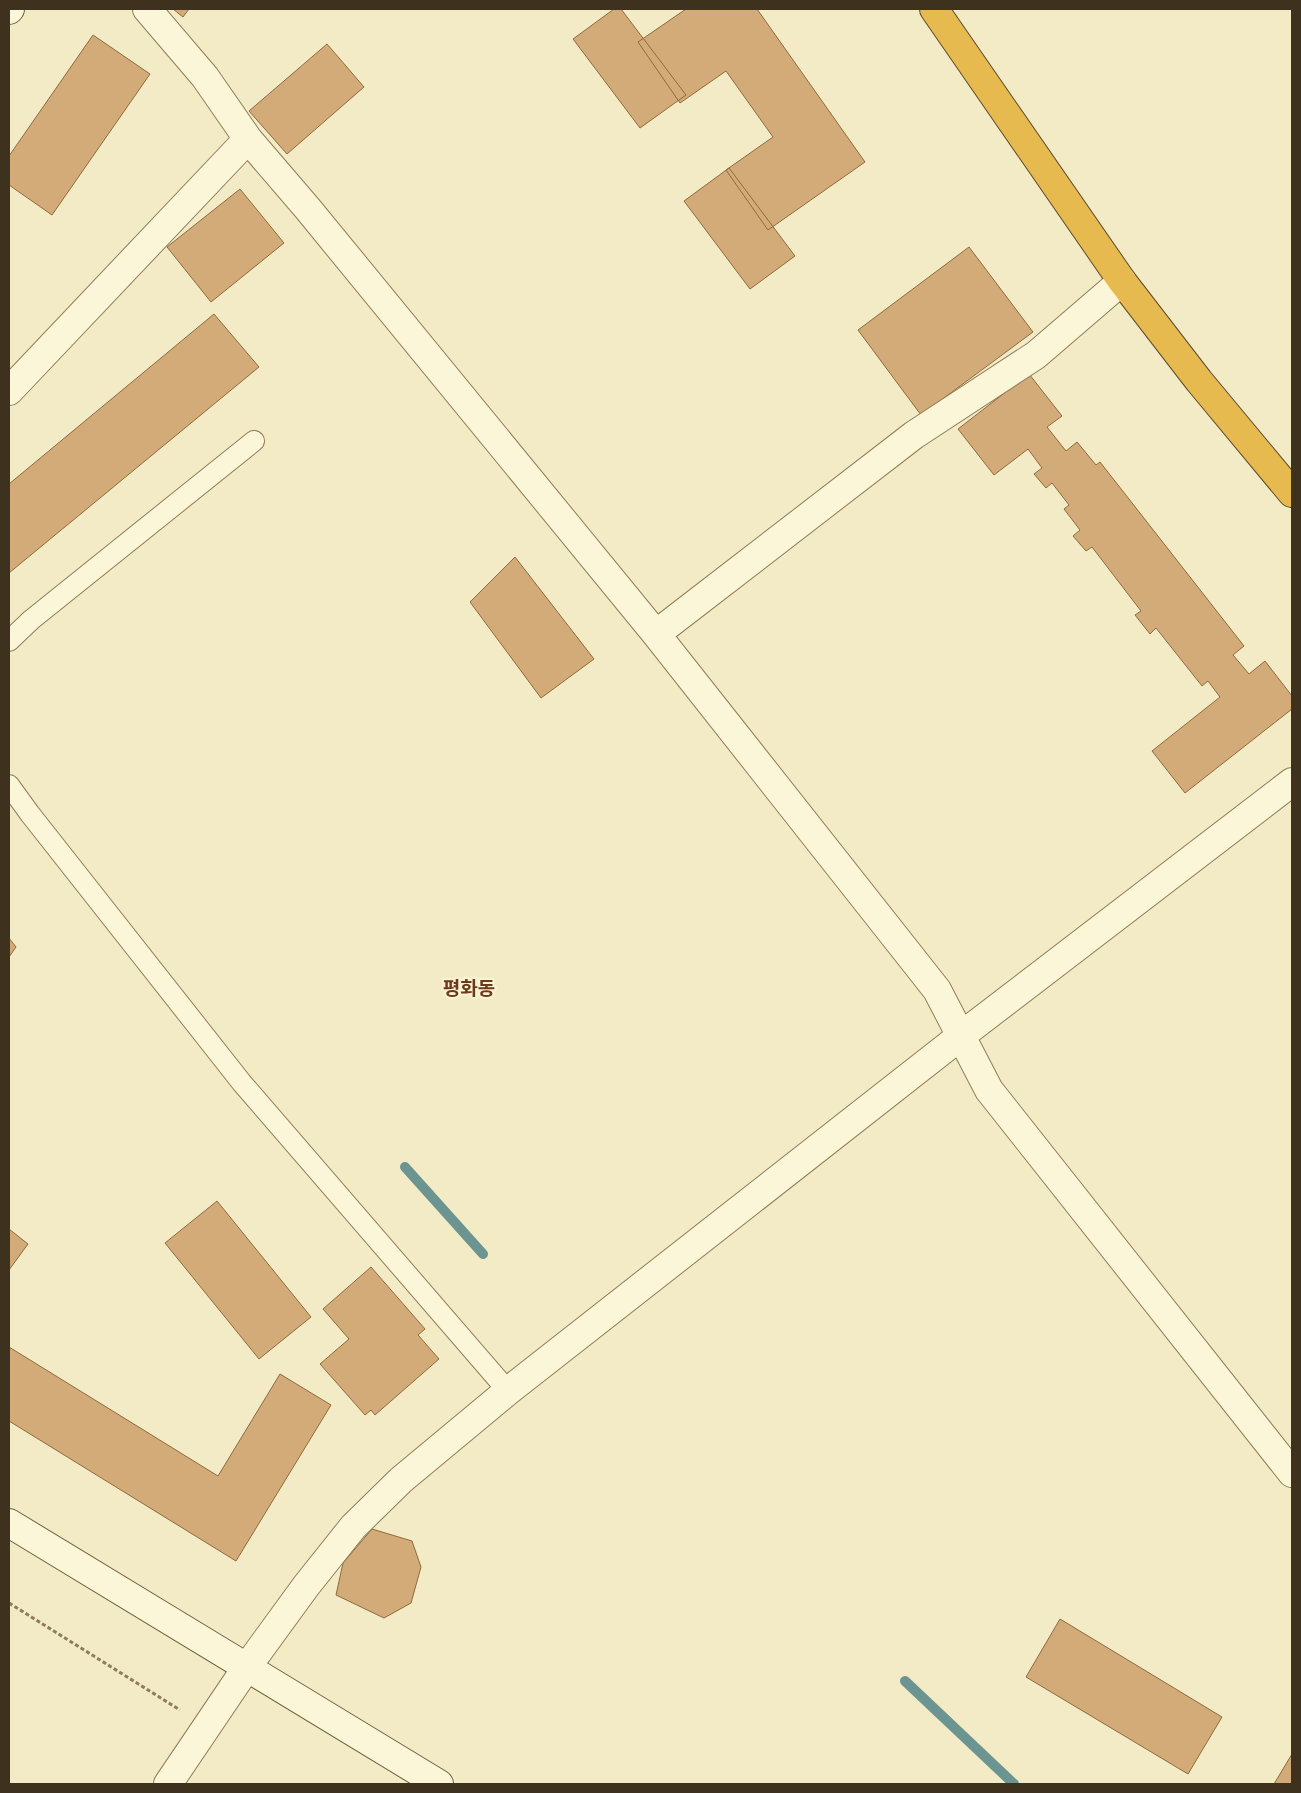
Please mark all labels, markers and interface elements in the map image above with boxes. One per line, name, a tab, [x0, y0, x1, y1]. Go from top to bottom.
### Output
district label: 평화동	[443, 973, 495, 1000]

